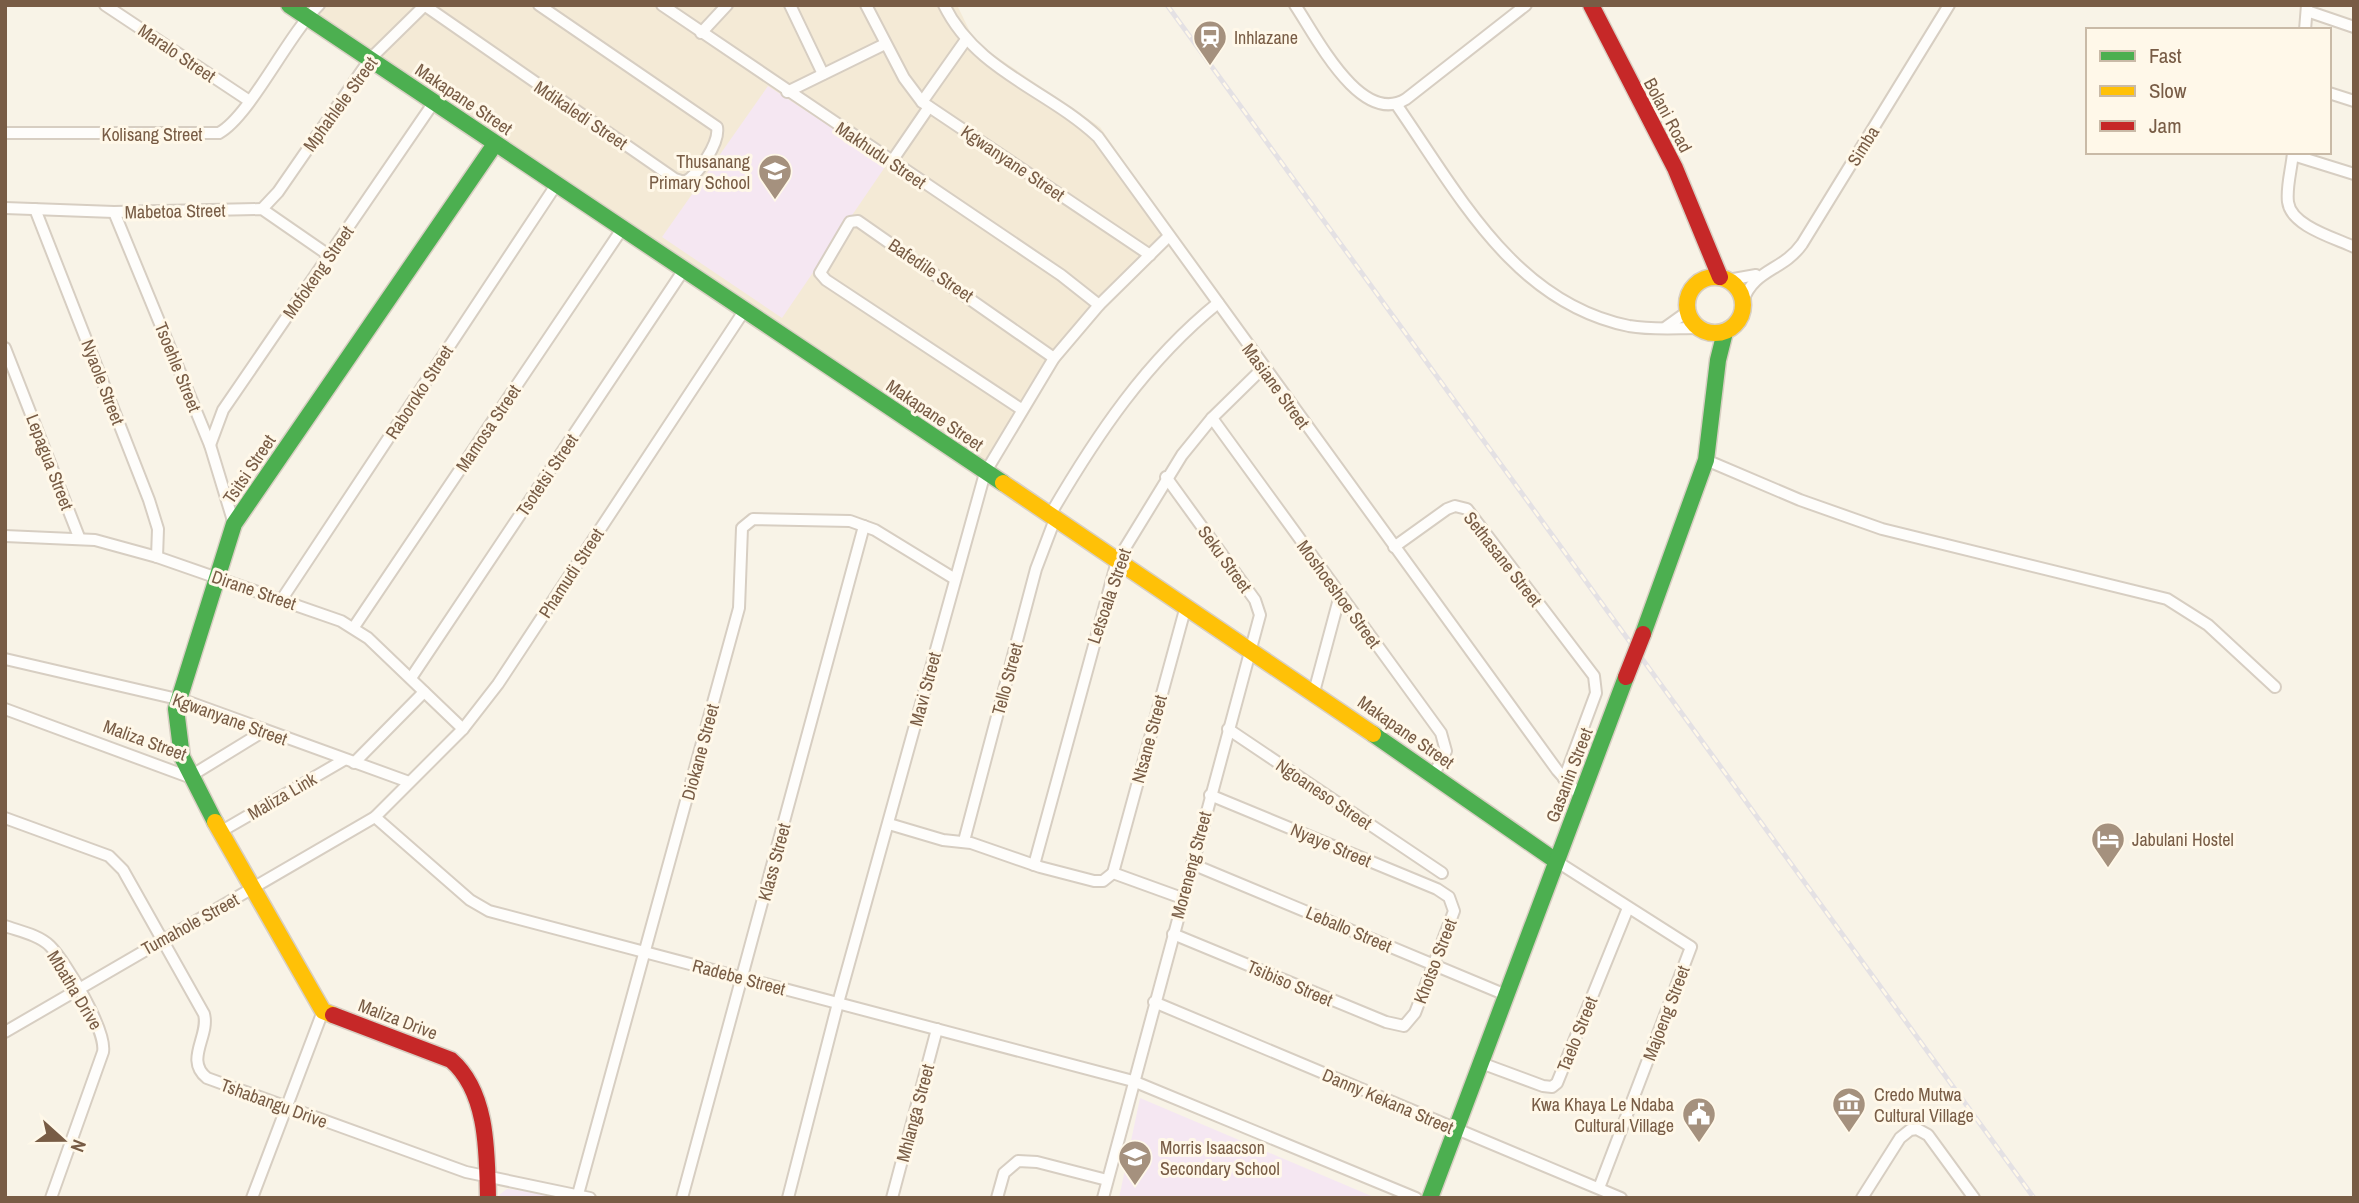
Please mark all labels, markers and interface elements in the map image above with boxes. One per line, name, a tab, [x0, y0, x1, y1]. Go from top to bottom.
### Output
street label: Maralo Street	[133, 18, 221, 88]
station icon: Inhlazane	[1191, 18, 1229, 67]
place label: Inhlazane	[1234, 25, 1298, 50]
legend	[2086, 28, 2331, 154]
text: Fast	[2149, 41, 2182, 70]
street label: Mphahlele Street	[297, 52, 383, 156]
street label: Makapane Street	[410, 57, 518, 141]
street label: Bolani Road	[1638, 73, 1698, 157]
street label: Mdikaledi Street	[529, 75, 633, 155]
text: Slow	[2149, 76, 2187, 105]
text: Jam	[2149, 111, 2182, 140]
street label: Makhudu Street	[831, 116, 931, 194]
street label: Kgwanyane Street	[956, 119, 1070, 207]
street label: Simba	[1841, 121, 1885, 171]
street label: Kolisang Street	[102, 122, 202, 147]
place label: Thusanang Primary School	[649, 149, 751, 195]
school or university icon: Thusanang Primary School	[756, 152, 794, 201]
street label: Mabetoa Street	[124, 198, 226, 224]
street label: Mofokeng Street	[277, 220, 359, 324]
street label: Bafedile Street	[884, 232, 978, 308]
street label: Tsoehle Street	[149, 318, 207, 416]
street label: Nyaole Street	[75, 336, 131, 428]
street label: Masiane Street	[1236, 338, 1316, 434]
street label: Raboroko Street	[379, 340, 459, 444]
street label: Makapane Street	[881, 373, 989, 457]
street label: Mamosa Street	[450, 380, 526, 476]
street label: Lepagua Street	[20, 410, 80, 514]
street label: Tsotetsi Street	[510, 429, 584, 521]
street label: Tsitsi Street	[217, 430, 281, 508]
street label: Sethasane Street	[1458, 506, 1548, 612]
street label: Seku Street	[1192, 520, 1258, 598]
street label: Phamudi Street	[533, 523, 609, 623]
street label: Moshoeshoe Street	[1291, 535, 1387, 653]
street label: Letsoala Street	[1081, 545, 1137, 647]
street label: Dirane Street	[208, 564, 300, 616]
street label: Tello Street	[985, 640, 1029, 718]
street label: Mavi Street	[903, 649, 947, 729]
street label: Kgwanyane Street	[169, 687, 291, 751]
street label: Makapane Street	[1353, 690, 1459, 774]
street label: Ntsane Street	[1125, 692, 1173, 786]
street label: Diokane Street	[675, 701, 725, 803]
street label: Maliza Street	[100, 713, 190, 767]
street label: Gasanin Street	[1540, 724, 1598, 826]
street label: Ngoaneso Street	[1271, 753, 1377, 835]
street label: Maliza Link	[243, 766, 321, 826]
street label: Moreneng Street	[1165, 809, 1217, 921]
street label: Nyaye Street	[1287, 817, 1375, 873]
street label: Klass Street	[752, 820, 796, 904]
hotel icon: Jabulani Hostel	[2089, 820, 2127, 869]
place label: Jabulani Hostel	[2132, 827, 2234, 852]
street label: Tumahole Street	[137, 887, 243, 961]
street label: Leballo Street	[1302, 900, 1396, 958]
street label: Khotso Street	[1407, 915, 1463, 1007]
street label: Mbatha Drive	[41, 946, 109, 1034]
street label: Radebe Street	[690, 953, 788, 1001]
street label: Tsibiso Street	[1243, 954, 1337, 1012]
street label: Majoeng Street	[1636, 962, 1696, 1064]
street label: Maliza Drive	[355, 992, 441, 1046]
street label: Taelo Street	[1551, 993, 1603, 1075]
street label: Mhlanga Street	[890, 1061, 940, 1165]
street label: Danny Kekana Street	[1319, 1062, 1457, 1140]
street label: Tshabangu Drive	[217, 1072, 331, 1134]
place label: Credo Mutwa Cultural Village	[1874, 1082, 1974, 1128]
museum icon: Credo Mutwa Cultural Village	[1830, 1085, 1868, 1134]
place label: Kwa Khaya Le Ndaba Cultural Village	[1531, 1092, 1674, 1138]
public building icon: Kwa Khaya Le Ndaba Cultural Village	[1680, 1095, 1718, 1144]
north arrow	[28, 1105, 98, 1175]
place label: Morris Isaacson Secondary School	[1160, 1135, 1280, 1181]
text: N	[65, 1136, 93, 1156]
school or university icon: Morris Isaacson Secondary School	[1116, 1138, 1154, 1187]

